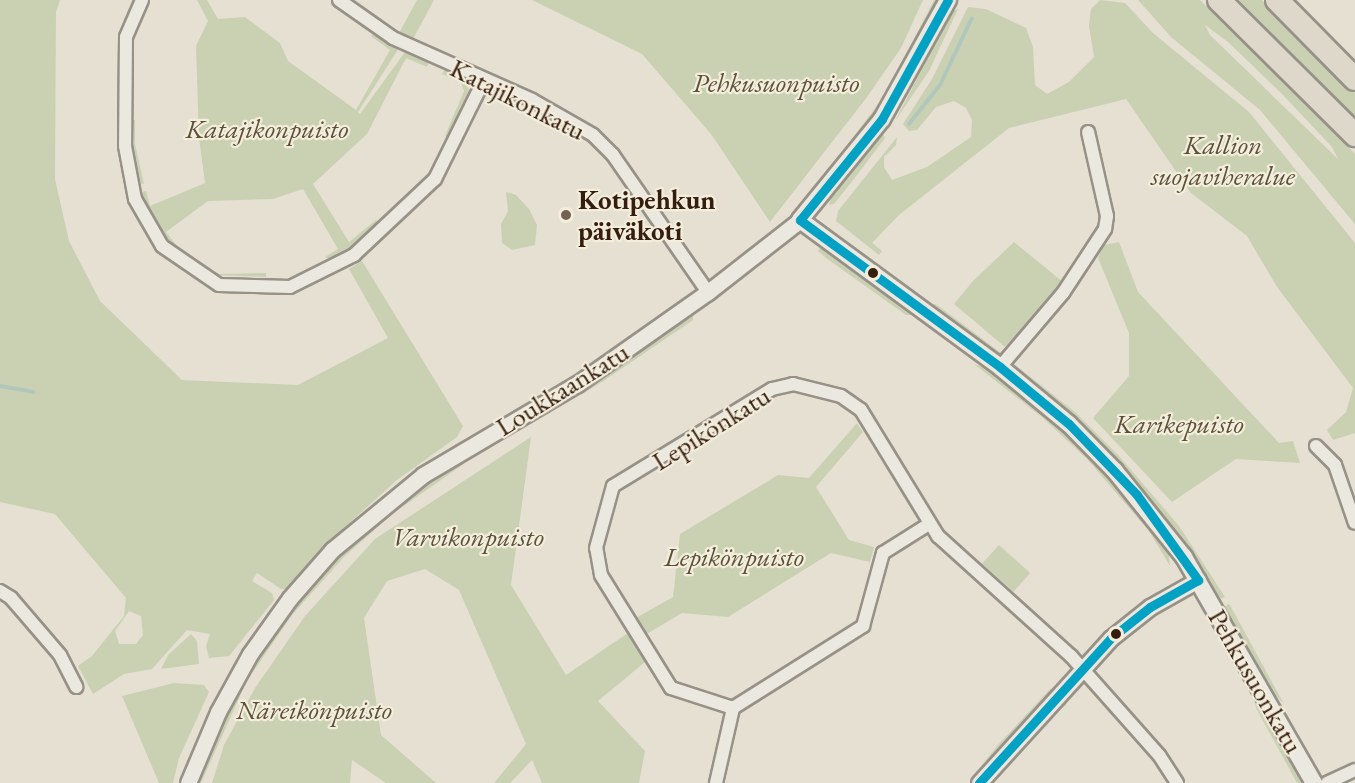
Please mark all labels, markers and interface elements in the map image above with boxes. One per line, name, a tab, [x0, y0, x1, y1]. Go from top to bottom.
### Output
street label: Katajikonkatu	[445, 51, 591, 147]
park label: Pehkusuonpuisto	[693, 67, 859, 99]
park label: Katajikonpuisto	[186, 113, 348, 145]
park label: Kallion suojaviheralue	[1151, 128, 1295, 191]
place label: Kotipehkun päiväkoti	[578, 183, 716, 246]
marker: Kotipehkun päiväkoti	[559, 208, 573, 222]
unlabelled marker	[867, 267, 879, 279]
street label: Loukkaankatu	[490, 335, 634, 443]
street label: Lepikönkatu	[646, 379, 776, 477]
park label: Karikepuisto	[1114, 408, 1244, 440]
park label: Varvikonpuisto	[392, 521, 544, 553]
park label: Lepikönpuisto	[664, 541, 804, 573]
street label: Pehkusuonkatu	[1202, 603, 1310, 759]
unlabelled marker	[1110, 628, 1122, 640]
park label: Näreikönpuisto	[236, 694, 392, 726]

